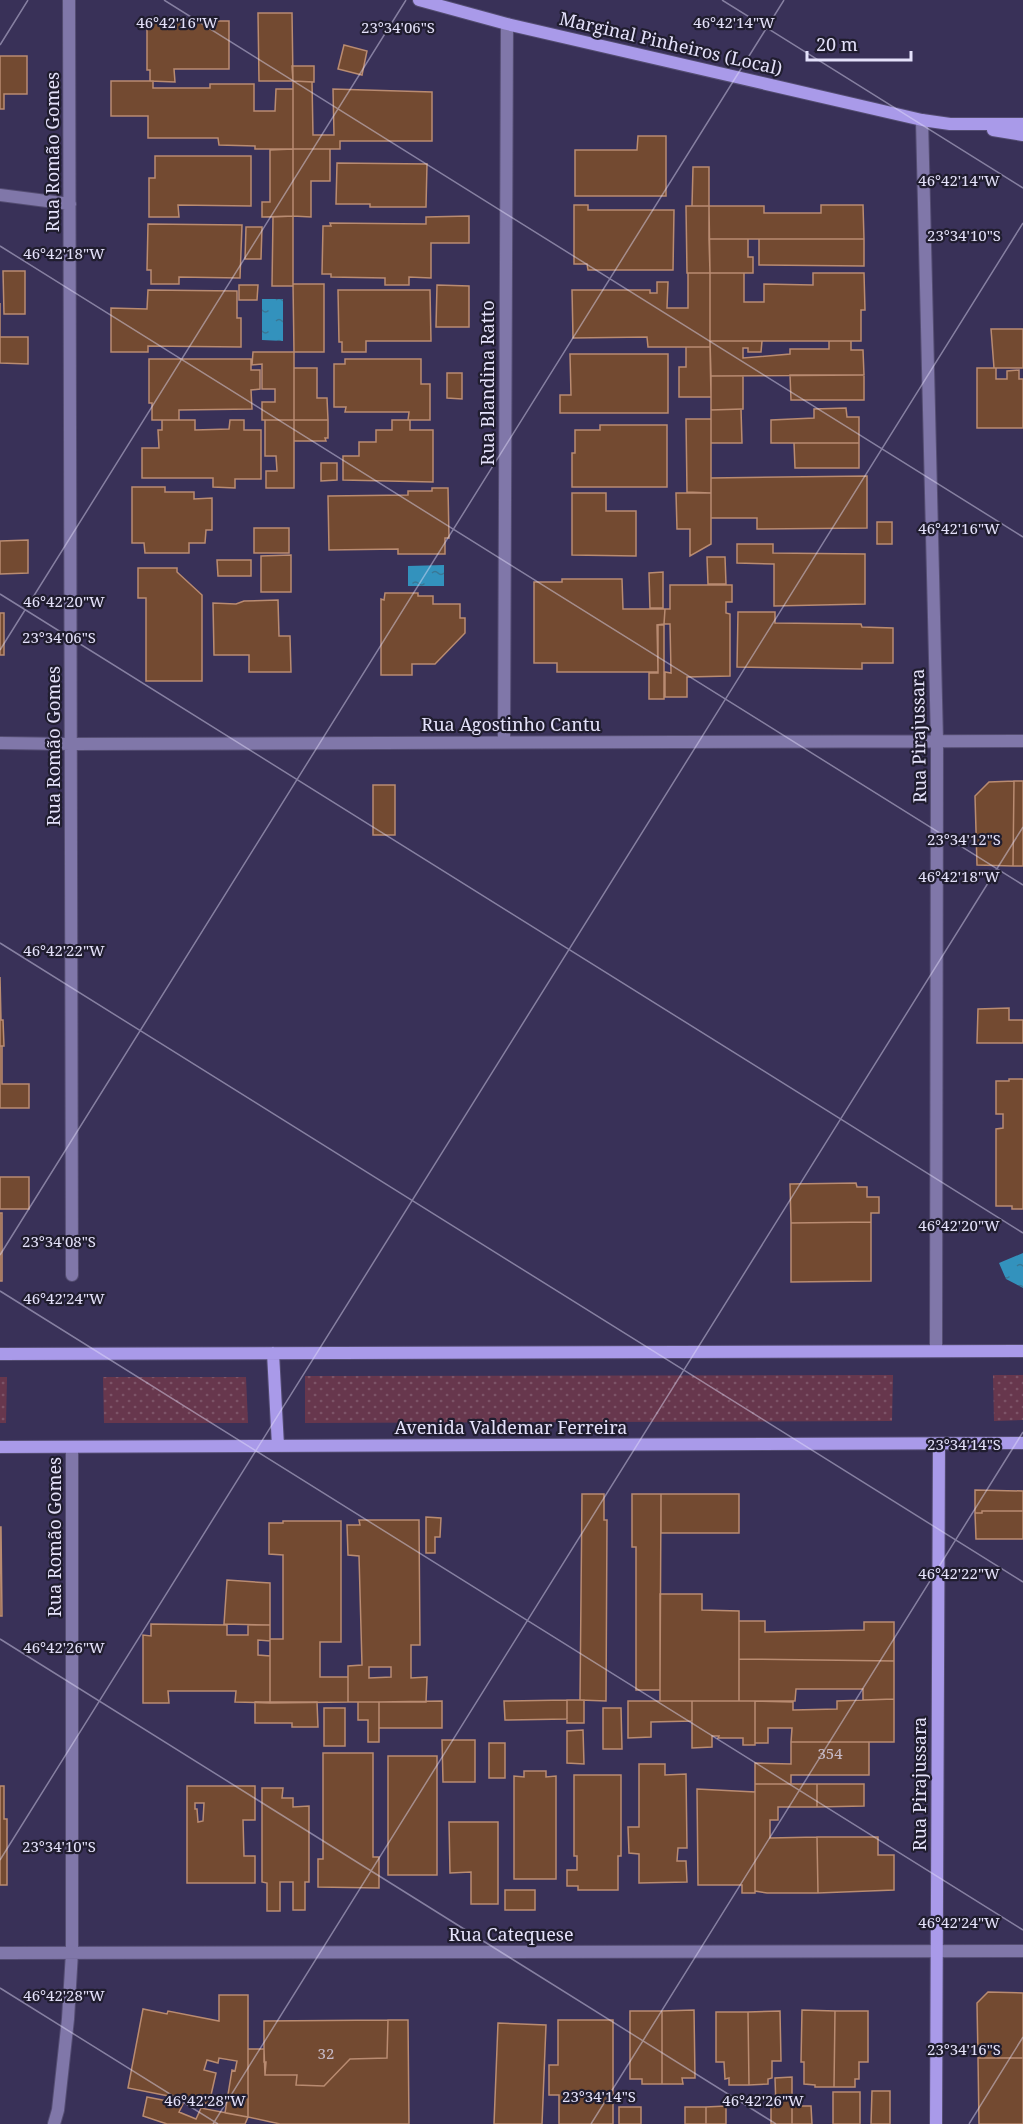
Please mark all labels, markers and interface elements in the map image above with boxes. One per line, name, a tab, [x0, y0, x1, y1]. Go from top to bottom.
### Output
street label: Marginal Pinheiros (Local)	[557, 6, 785, 80]
text: 46°42'16"W	[136, 12, 218, 32]
text: 46°42'14"W	[693, 12, 775, 32]
text: 23°34'06"S	[361, 17, 435, 37]
scale bar	[807, 24, 910, 62]
text: 20 m	[816, 32, 858, 56]
street label: Rua Romão Gomes	[40, 72, 64, 232]
text: 46°42'14"W	[918, 170, 1000, 190]
text: 23°34'10"S	[927, 225, 1001, 245]
text: 46°42'18"W	[23, 243, 105, 263]
street label: Rua Blandina Ratto	[475, 300, 499, 466]
text: 46°42'16"W	[918, 518, 1000, 538]
text: 46°42'20"W	[23, 591, 105, 611]
text: 23°34'06"S	[22, 627, 96, 647]
street label: Rua Romão Gomes	[41, 666, 65, 826]
street label: Rua Pirajussara	[905, 669, 931, 803]
street label: Rua Agostinho Cantu	[421, 712, 601, 736]
text: 23°34'12"S	[927, 829, 1001, 849]
text: 46°42'18"W	[918, 866, 1000, 886]
text: 46°42'22"W	[23, 940, 105, 960]
text: 46°42'20"W	[918, 1215, 1000, 1235]
text: 23°34'08"S	[22, 1231, 96, 1251]
text: 46°42'24"W	[23, 1288, 105, 1308]
street label: Avenida Valdemar Ferreira	[395, 1415, 627, 1439]
text: 23°34'14"S	[927, 1434, 1001, 1454]
street label: Rua Romão Gomes	[42, 1457, 66, 1617]
text: 46°42'22"W	[918, 1563, 1000, 1583]
text: 46°42'26"W	[23, 1637, 105, 1657]
street label: Rua Pirajussara	[907, 1717, 931, 1851]
house number: 354	[817, 1743, 843, 1763]
text: 23°34'10"S	[22, 1836, 96, 1856]
text: 46°42'24"W	[918, 1912, 1000, 1932]
street label: Rua Catequese	[448, 1922, 574, 1946]
text: 46°42'28"W	[23, 1985, 105, 2005]
text: 23°34'16"S	[927, 2039, 1001, 2059]
house number: 32	[318, 2043, 334, 2063]
text: 23°34'14"S	[562, 2086, 636, 2106]
text: 46°42'28"W	[164, 2090, 246, 2110]
text: 46°42'26"W	[722, 2090, 804, 2110]

